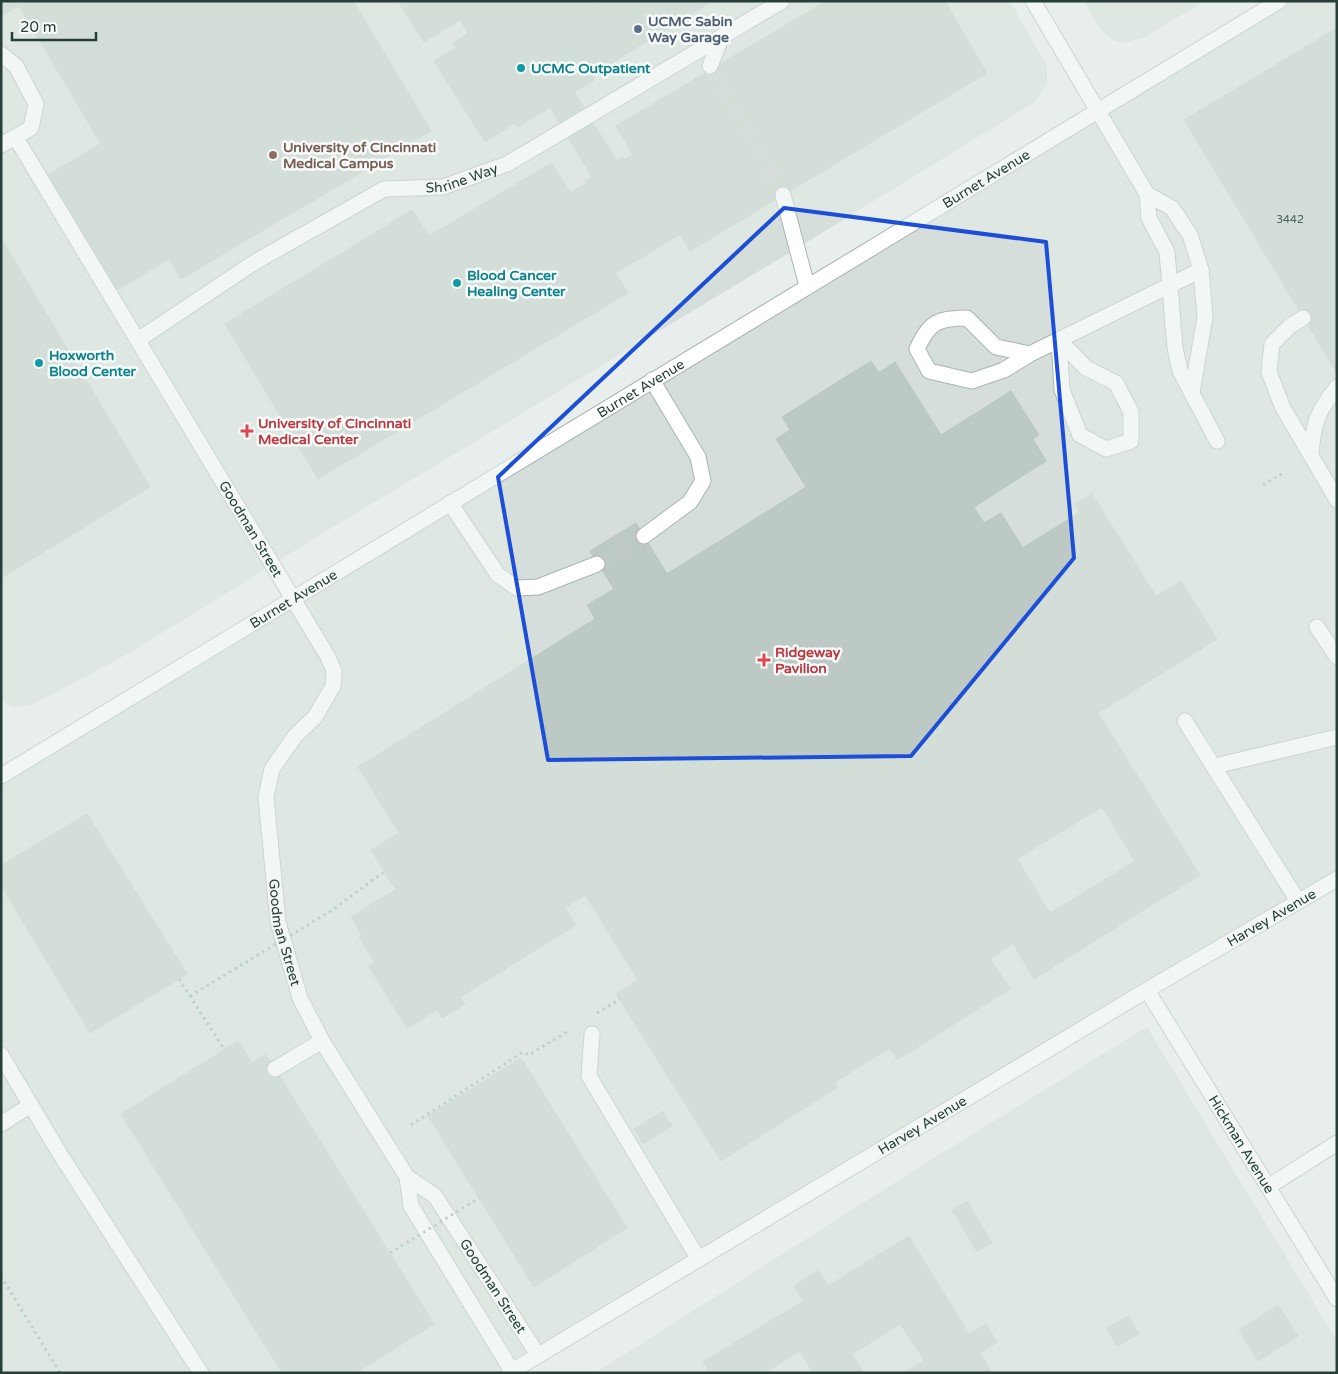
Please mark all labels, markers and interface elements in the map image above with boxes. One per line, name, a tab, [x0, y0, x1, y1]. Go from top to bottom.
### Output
scale bar	[12, 10, 96, 42]
place label: UCMC Sabin Way Garage	[648, 13, 733, 46]
text: 20 m	[20, 18, 57, 36]
marker: UCMC Sabin Way Garage	[632, 23, 644, 35]
place label: UCMC Outpatient	[531, 60, 651, 77]
marker: UCMC Outpatient	[515, 62, 527, 74]
place label: University of Cincinnati Medical Campus	[283, 139, 436, 172]
street label: Burnet Avenue	[939, 146, 1033, 212]
marker: University of Cincinnati Medical Campus	[267, 149, 279, 161]
street label: Shrine Way	[425, 160, 501, 197]
house number: 3442	[1276, 213, 1304, 226]
place label: Blood Cancer Healing Center	[467, 267, 566, 300]
marker: Blood Cancer Healing Center	[451, 277, 463, 289]
place label: Hoxworth Blood Center	[49, 347, 137, 380]
street label: Burnet Avenue	[594, 356, 688, 422]
marker: Hoxworth Blood Center	[33, 357, 45, 369]
place label: University of Cincinnati Medical Center	[258, 415, 411, 448]
marker: University of Cincinnati Medical Center	[240, 424, 254, 438]
street label: Goodman Street	[215, 478, 286, 581]
street label: Burnet Avenue	[247, 566, 341, 632]
place label: Ridgeway Pavilion	[775, 644, 841, 677]
marker: Ridgeway Pavilion	[757, 653, 771, 667]
street label: Goodman Street	[265, 878, 304, 989]
street label: Harvey Avenue	[1224, 885, 1319, 951]
street label: Harvey Avenue	[875, 1092, 970, 1158]
street label: Hickman Avenue	[1205, 1092, 1278, 1197]
street label: Goodman Street	[456, 1236, 530, 1337]

